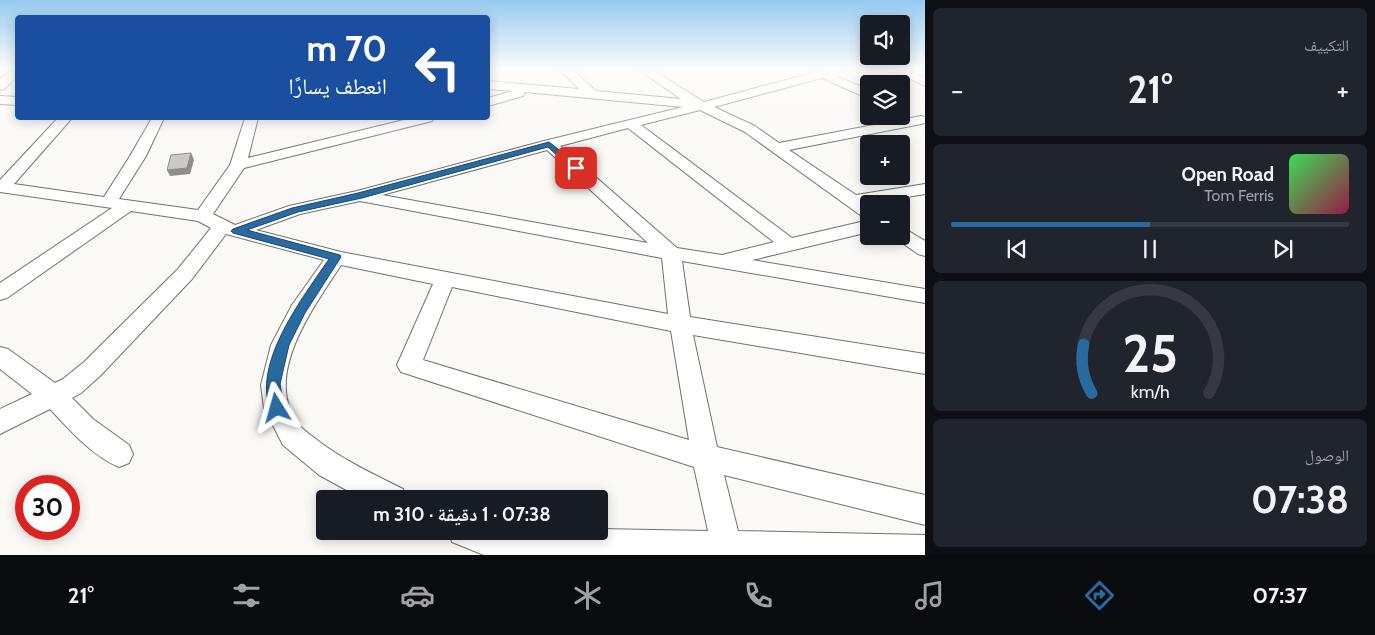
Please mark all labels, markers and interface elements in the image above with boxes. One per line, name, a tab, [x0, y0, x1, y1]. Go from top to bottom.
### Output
map controls	[860, 15, 910, 245]
button: sound	[860, 15, 910, 65]
text: 70 m	[306, 27, 387, 70]
icon: left	[405, 35, 470, 100]
text: التكييف	[1304, 36, 1349, 55]
text: 21°	[1127, 66, 1173, 113]
text: انعطف يسارًا	[288, 73, 387, 100]
text: −	[951, 73, 963, 107]
text: +	[1337, 73, 1349, 107]
button: layers	[860, 75, 910, 125]
button: +	[860, 135, 910, 185]
pin	[555, 147, 597, 189]
icon: arrive	[562, 154, 590, 182]
text: Open Road	[1182, 163, 1274, 186]
text: Tom Ferris	[1204, 186, 1274, 205]
button: −	[860, 195, 910, 245]
icon: previous	[1003, 235, 1031, 263]
icon: pause	[1136, 235, 1164, 263]
icon: next	[1269, 235, 1297, 263]
text: 25	[1122, 322, 1178, 385]
position arrow	[250, 381, 302, 433]
text: km/h	[1130, 381, 1170, 402]
text: الوصول	[1305, 446, 1349, 465]
speed limit sign: 30	[15, 475, 80, 540]
text: 07:38	[1251, 476, 1349, 523]
text: 07:38 · 1 دقيقة · 310 m	[373, 503, 551, 526]
icon: filters	[229, 578, 264, 613]
icon: car	[400, 578, 435, 613]
icon: climate	[570, 578, 605, 613]
icon: phone	[741, 578, 776, 613]
icon: music	[912, 578, 947, 613]
icon: directions	[1082, 578, 1117, 613]
text: 21°	[68, 582, 94, 609]
text: 07:37	[1253, 582, 1307, 609]

